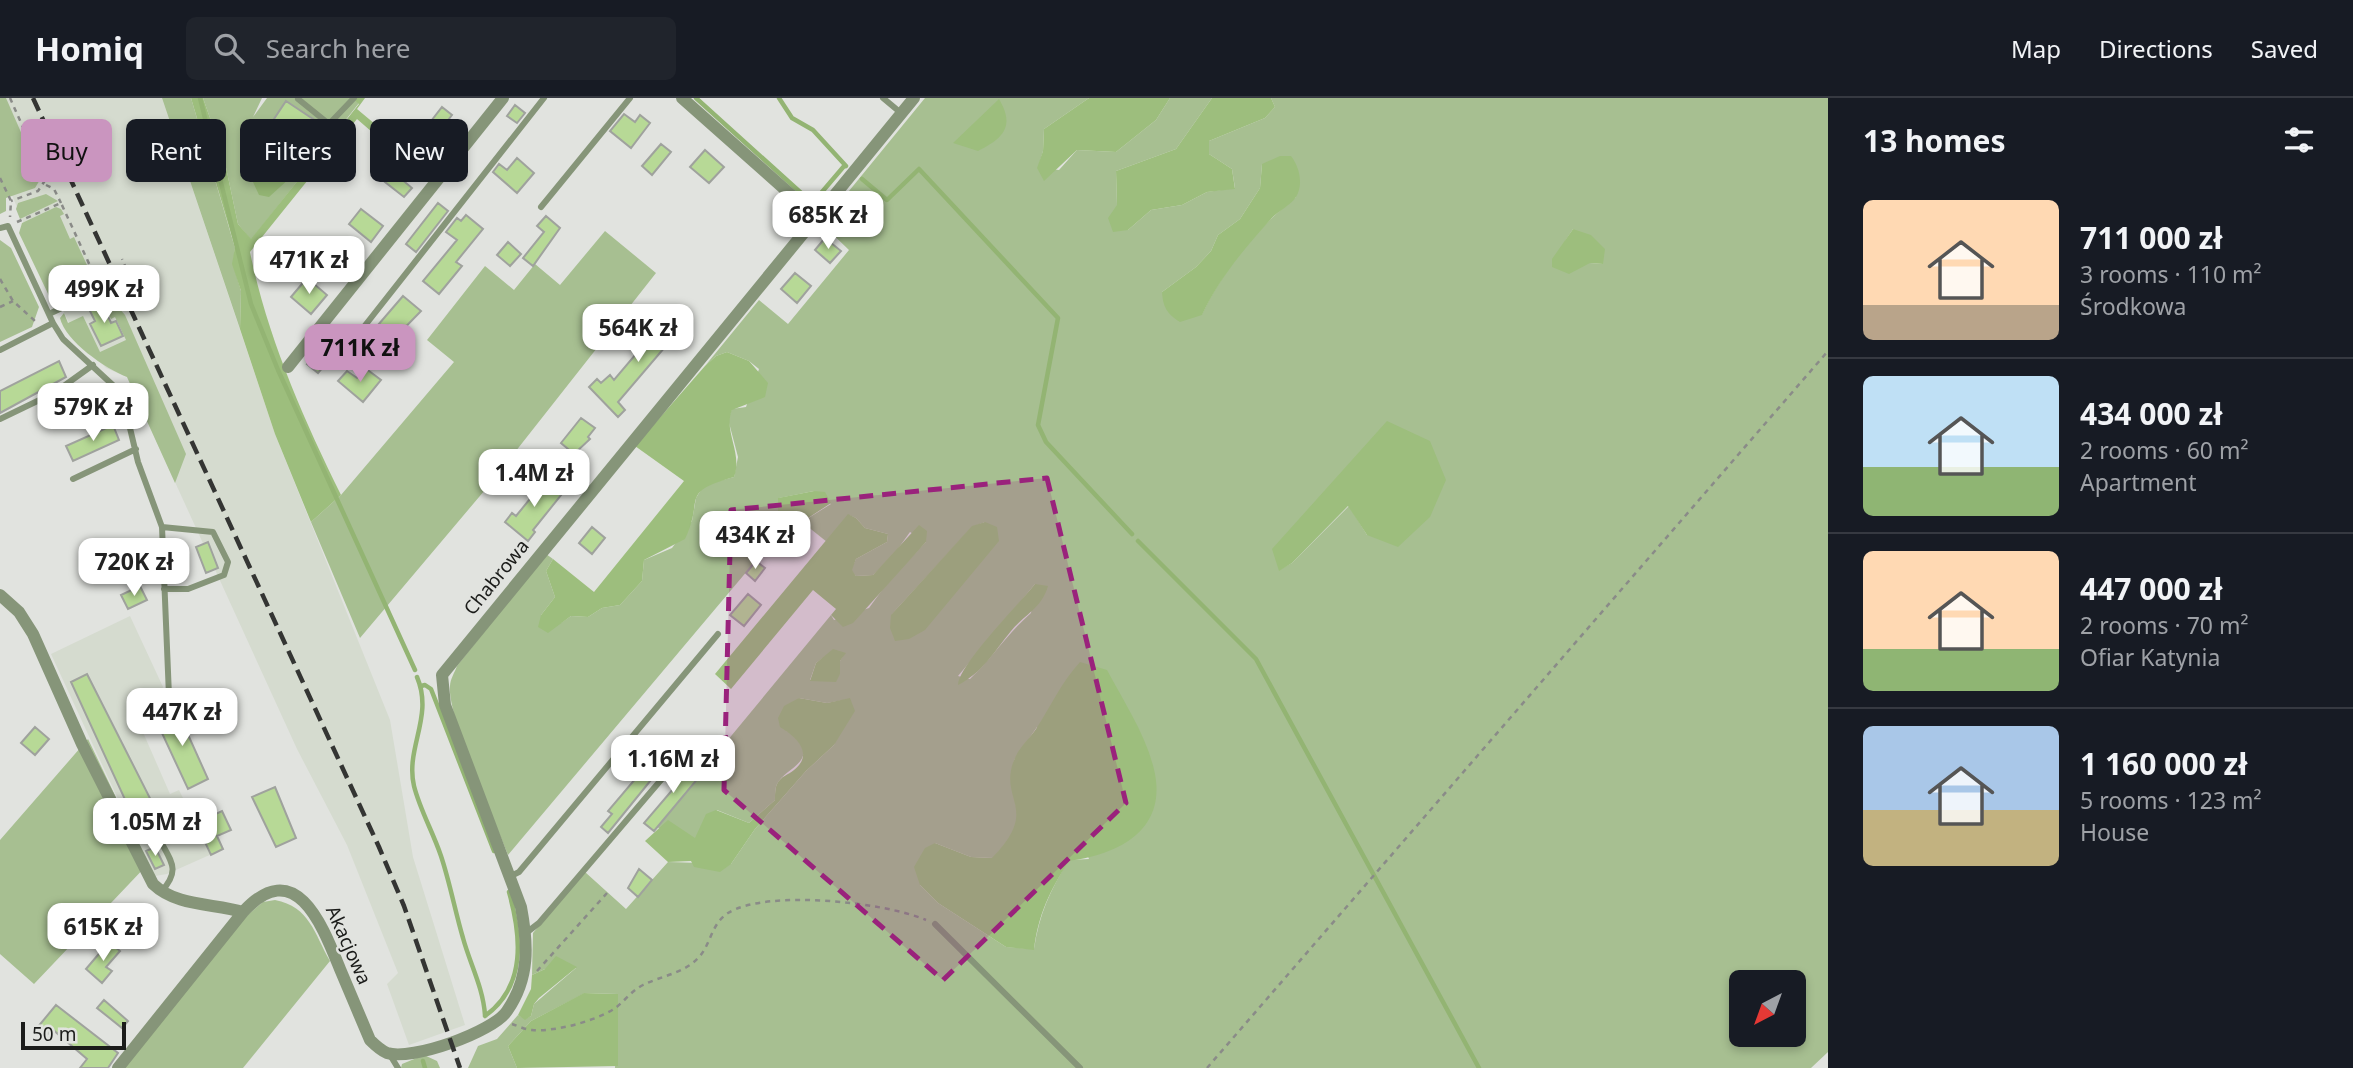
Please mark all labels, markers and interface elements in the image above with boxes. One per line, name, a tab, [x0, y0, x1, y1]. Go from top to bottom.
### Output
search box	[186, 17, 676, 80]
text: Homiq	[35, 26, 144, 71]
icon: search	[210, 29, 248, 67]
text: Search here	[266, 30, 410, 66]
text: Map	[2011, 32, 2061, 65]
text: Directions	[2099, 32, 2213, 65]
text: Saved	[2251, 32, 2318, 65]
chip: Buy	[21, 119, 112, 182]
chip: Rent	[126, 119, 226, 182]
chip: Filters	[240, 119, 356, 182]
chip: New	[370, 119, 468, 182]
text: 13 homes	[1863, 120, 2006, 161]
icon: filters	[2280, 121, 2318, 159]
pin: 685K zł	[763, 192, 893, 251]
text: 685K zł	[788, 198, 868, 230]
text: 711 000 zł	[2080, 217, 2223, 258]
icon: home	[1919, 228, 2003, 312]
pin: 471K zł	[244, 236, 374, 296]
text: 471K zł	[269, 243, 349, 275]
text: 3 rooms · 110 m²	[2080, 258, 2262, 290]
pin: 499K zł	[39, 266, 169, 325]
text: 499K zł	[64, 272, 144, 304]
text: Środkowa	[2080, 290, 2186, 322]
pin: 564K zł	[573, 304, 703, 364]
text: 564K zł	[598, 311, 678, 343]
pin: 711K zł	[295, 324, 425, 384]
text: 711K zł	[320, 331, 400, 363]
pin: 579K zł	[28, 384, 158, 443]
text: 579K zł	[53, 390, 133, 422]
text: 434 000 zł	[2080, 393, 2223, 434]
icon: home	[1919, 404, 2003, 488]
text: 2 rooms · 60 m²	[2080, 434, 2249, 466]
pin: 1.4M zł	[469, 450, 599, 509]
text: 1.4M zł	[495, 456, 573, 488]
text: Apartment	[2080, 466, 2197, 498]
pin: 434K zł	[690, 512, 820, 571]
text: 434K zł	[715, 518, 795, 550]
street label: Chabrowa	[457, 534, 535, 620]
pin: 720K zł	[69, 538, 199, 598]
text: 720K zł	[94, 545, 174, 577]
text: 447 000 zł	[2080, 568, 2223, 609]
icon: home	[1919, 579, 2003, 663]
text: 2 rooms · 70 m²	[2080, 609, 2249, 641]
text: Ofiar Katynia	[2080, 641, 2220, 673]
pin: 447K zł	[117, 688, 247, 748]
text: 447K zł	[142, 695, 222, 727]
pin: 1.16M zł	[601, 736, 745, 795]
text: 1.16M zł	[627, 742, 719, 774]
text: 1 160 000 zł	[2080, 743, 2247, 784]
icon: home	[1919, 754, 2003, 838]
text: 5 rooms · 123 m²	[2080, 784, 2262, 816]
pin: 1.05M zł	[83, 798, 227, 858]
text: 1.05M zł	[109, 805, 201, 837]
text: House	[2080, 816, 2149, 848]
street label: Akacjowa	[320, 901, 378, 989]
pin: 615K zł	[38, 904, 168, 963]
text: 615K zł	[63, 910, 143, 942]
north arrow	[1729, 970, 1806, 1046]
map controls	[1729, 970, 1806, 1047]
scale bar	[21, 1019, 126, 1051]
text: 50 m	[32, 1021, 76, 1047]

